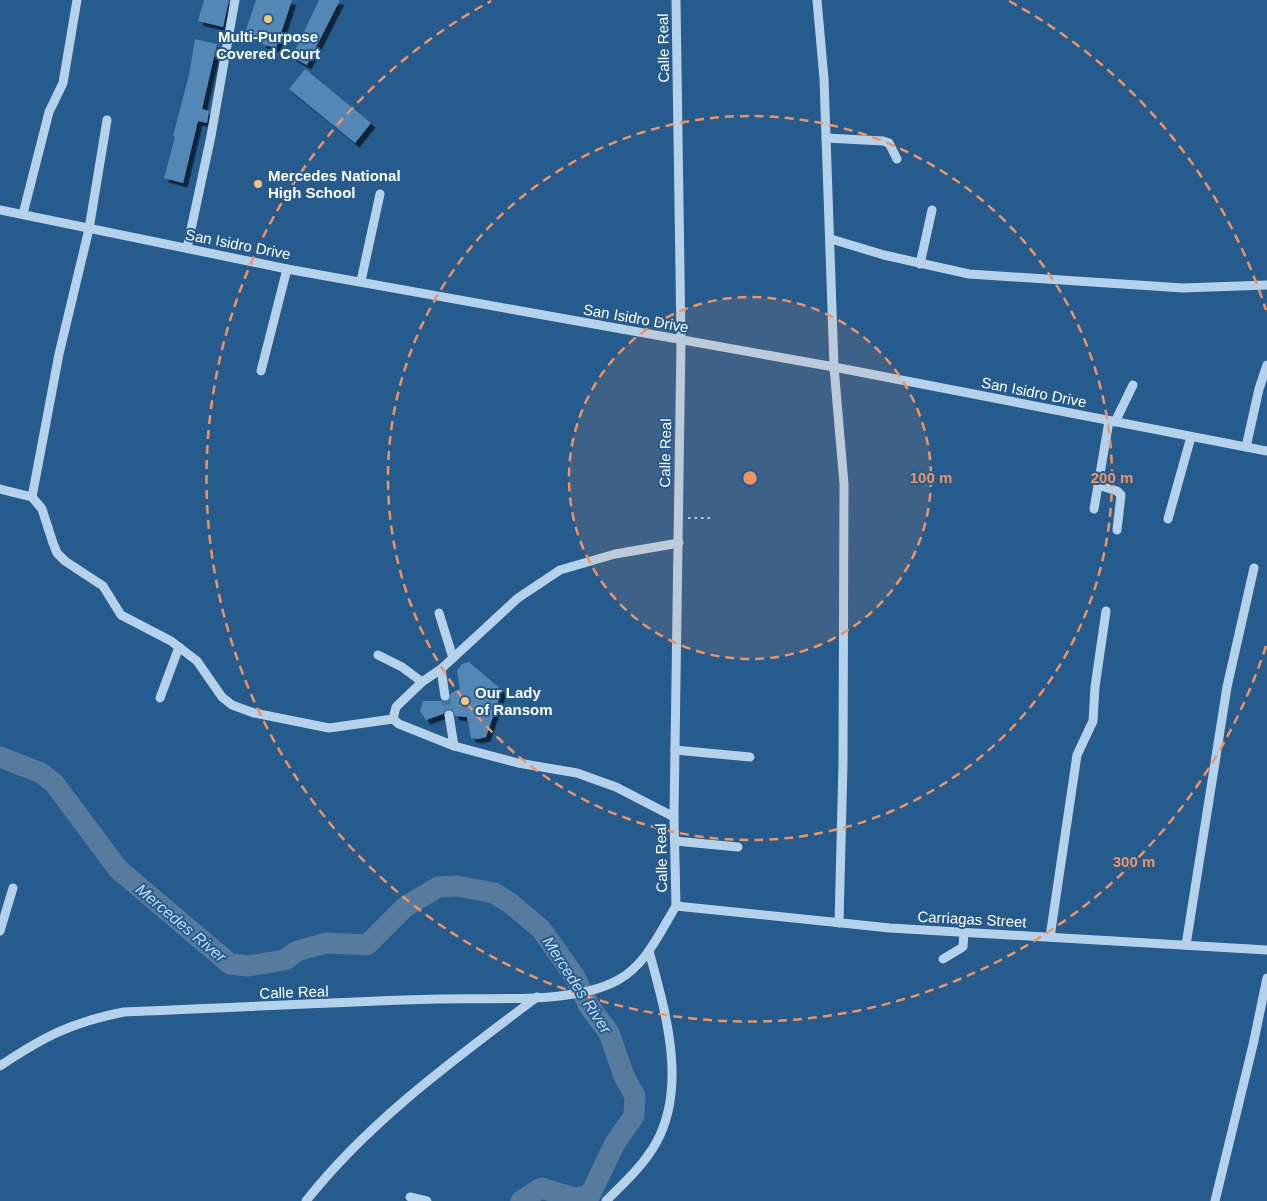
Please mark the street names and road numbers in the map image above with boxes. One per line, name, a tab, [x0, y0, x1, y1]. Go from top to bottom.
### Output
street label: Calle Real	[654, 13, 672, 83]
street label: San Isidro Drive	[184, 225, 292, 263]
street label: San Isidro Drive	[582, 300, 690, 336]
street label: San Isidro Drive	[980, 373, 1088, 411]
street label: Calle Real	[656, 418, 674, 488]
street label: Calle Real	[652, 823, 670, 893]
street label: Carriagas Street	[917, 908, 1028, 930]
street label: Calle Real	[259, 982, 329, 1002]

